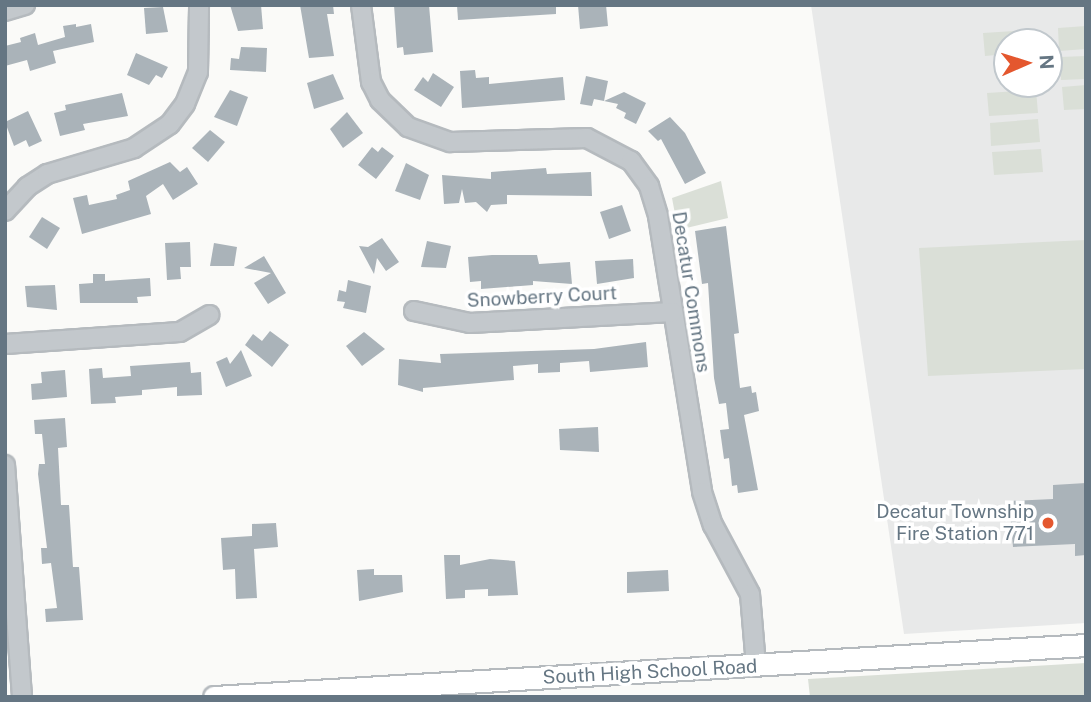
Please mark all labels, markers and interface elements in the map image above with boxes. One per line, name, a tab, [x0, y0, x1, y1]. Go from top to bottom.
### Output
north arrow	[993, 28, 1063, 98]
text: N	[1036, 54, 1058, 70]
street label: Decatur Commons	[667, 210, 715, 374]
street label: Snowberry Court	[466, 282, 618, 312]
place label: Decatur Township Fire Station 771	[876, 501, 1034, 545]
marker: Decatur Township Fire Station 771	[1040, 515, 1056, 531]
street label: South High School Road	[542, 655, 758, 689]

